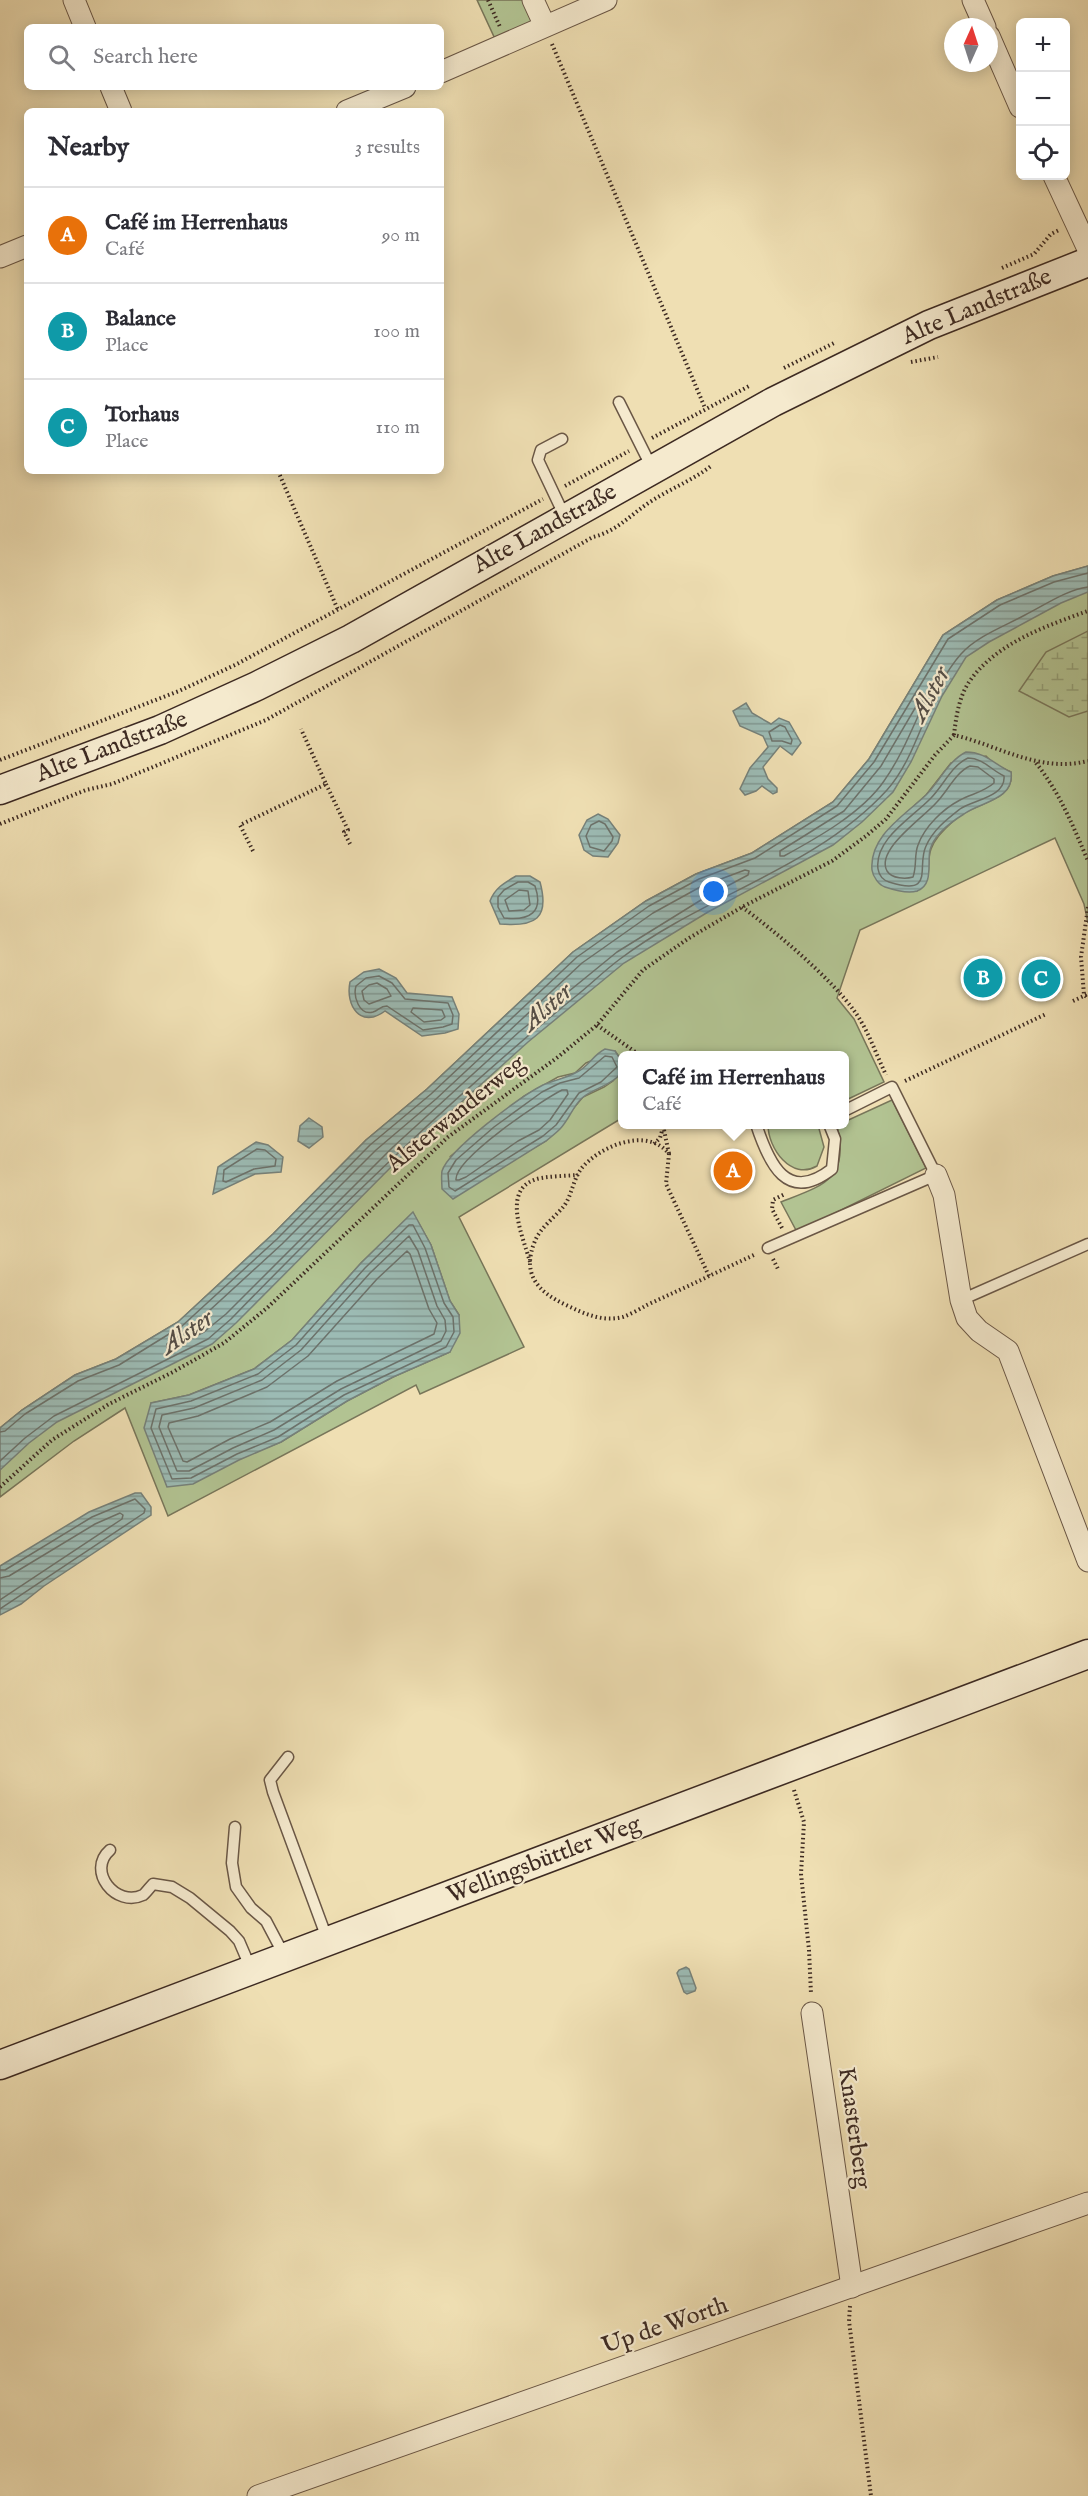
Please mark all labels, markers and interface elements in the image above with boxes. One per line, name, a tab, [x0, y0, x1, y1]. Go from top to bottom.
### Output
north arrow	[944, 18, 998, 72]
map controls	[1016, 18, 1070, 180]
button: +	[1016, 18, 1070, 72]
search box	[24, 24, 444, 90]
icon: search	[45, 41, 78, 74]
text: Search here	[93, 43, 198, 71]
button: −	[1016, 72, 1070, 126]
button: locate	[1016, 126, 1070, 180]
text: Nearby	[48, 131, 129, 164]
text: 3 results	[355, 135, 420, 160]
text: Café im Herrenhaus	[105, 209, 288, 237]
text: A	[61, 223, 74, 248]
text: 90 m	[382, 223, 420, 248]
text: Café	[105, 237, 144, 262]
street label: Alte Landstraße	[897, 262, 1056, 353]
text: Balance	[105, 305, 176, 333]
text: B	[61, 319, 74, 344]
text: 100 m	[373, 319, 420, 344]
text: Place	[105, 333, 148, 358]
text: Torhaus	[105, 401, 179, 429]
text: C	[60, 415, 75, 440]
text: 110 m	[376, 415, 420, 440]
text: Place	[105, 429, 148, 454]
street label: Alte Landstraße	[467, 477, 622, 582]
water label: Alster	[901, 660, 959, 730]
street label: Alte Landstraße	[31, 704, 192, 790]
your location	[699, 877, 728, 906]
pin: B	[964, 956, 1002, 1000]
pin: C	[1022, 956, 1060, 1002]
water label: Alster	[512, 975, 580, 1041]
street label: Alsterwanderweg	[379, 1048, 533, 1180]
popup	[618, 1051, 849, 1129]
text: Café im Herrenhaus	[642, 1064, 825, 1092]
text: Café	[642, 1092, 681, 1117]
pin: A	[714, 1148, 752, 1194]
water label: Alster	[152, 1301, 221, 1364]
street label: Wellingsbüttler Weg	[443, 1808, 646, 1911]
street label: Knasterberg	[830, 2065, 878, 2192]
street label: Up de Worth	[598, 2290, 732, 2362]

